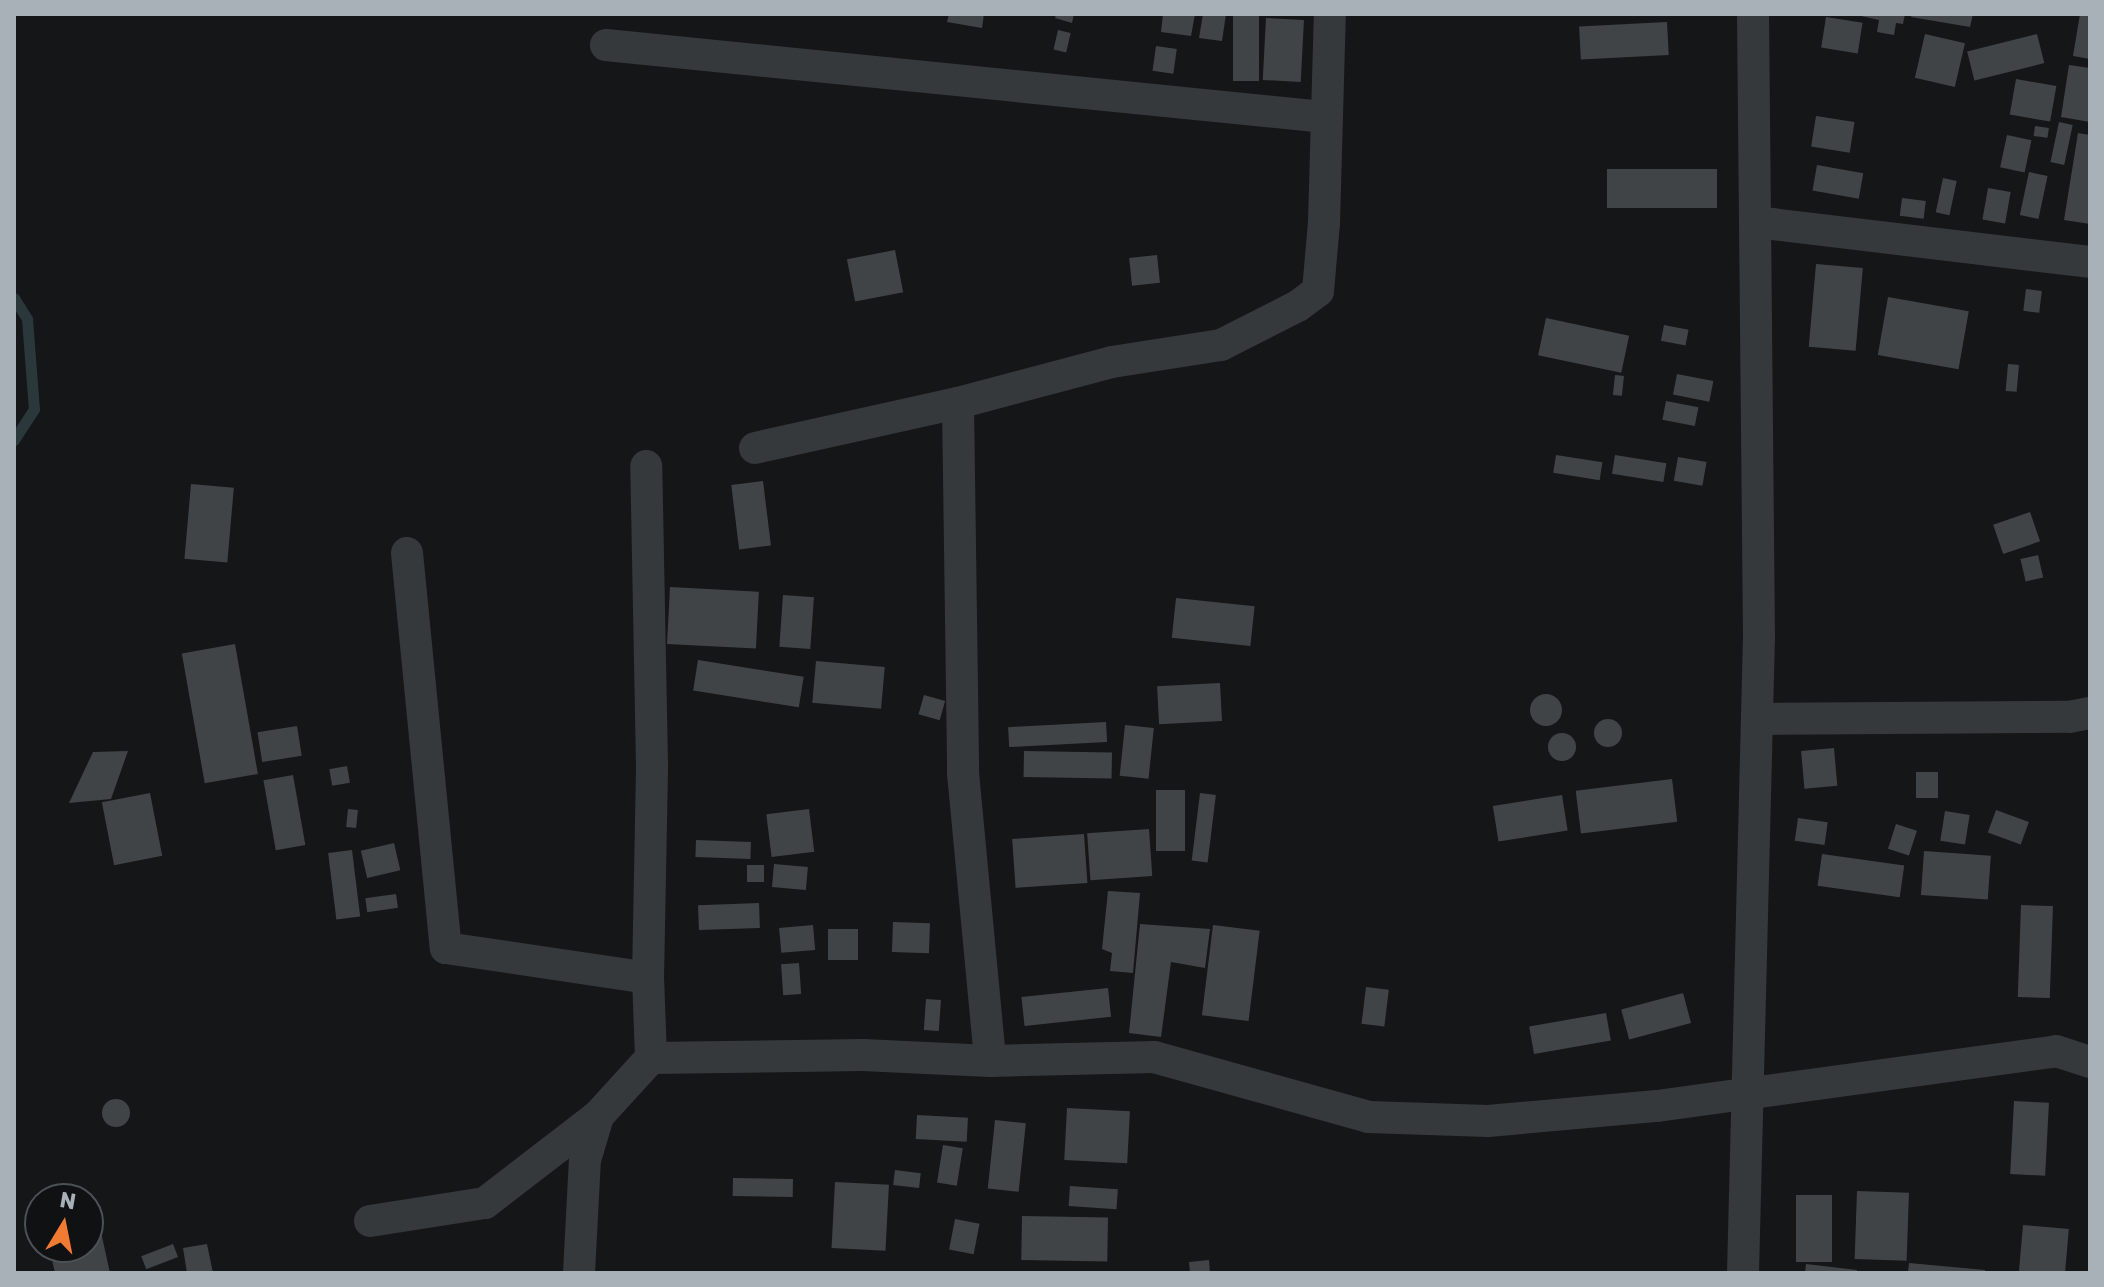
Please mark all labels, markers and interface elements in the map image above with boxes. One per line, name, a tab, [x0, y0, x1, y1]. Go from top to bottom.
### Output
north arrow	[24, 1183, 104, 1263]
text: N	[58, 1186, 78, 1216]

